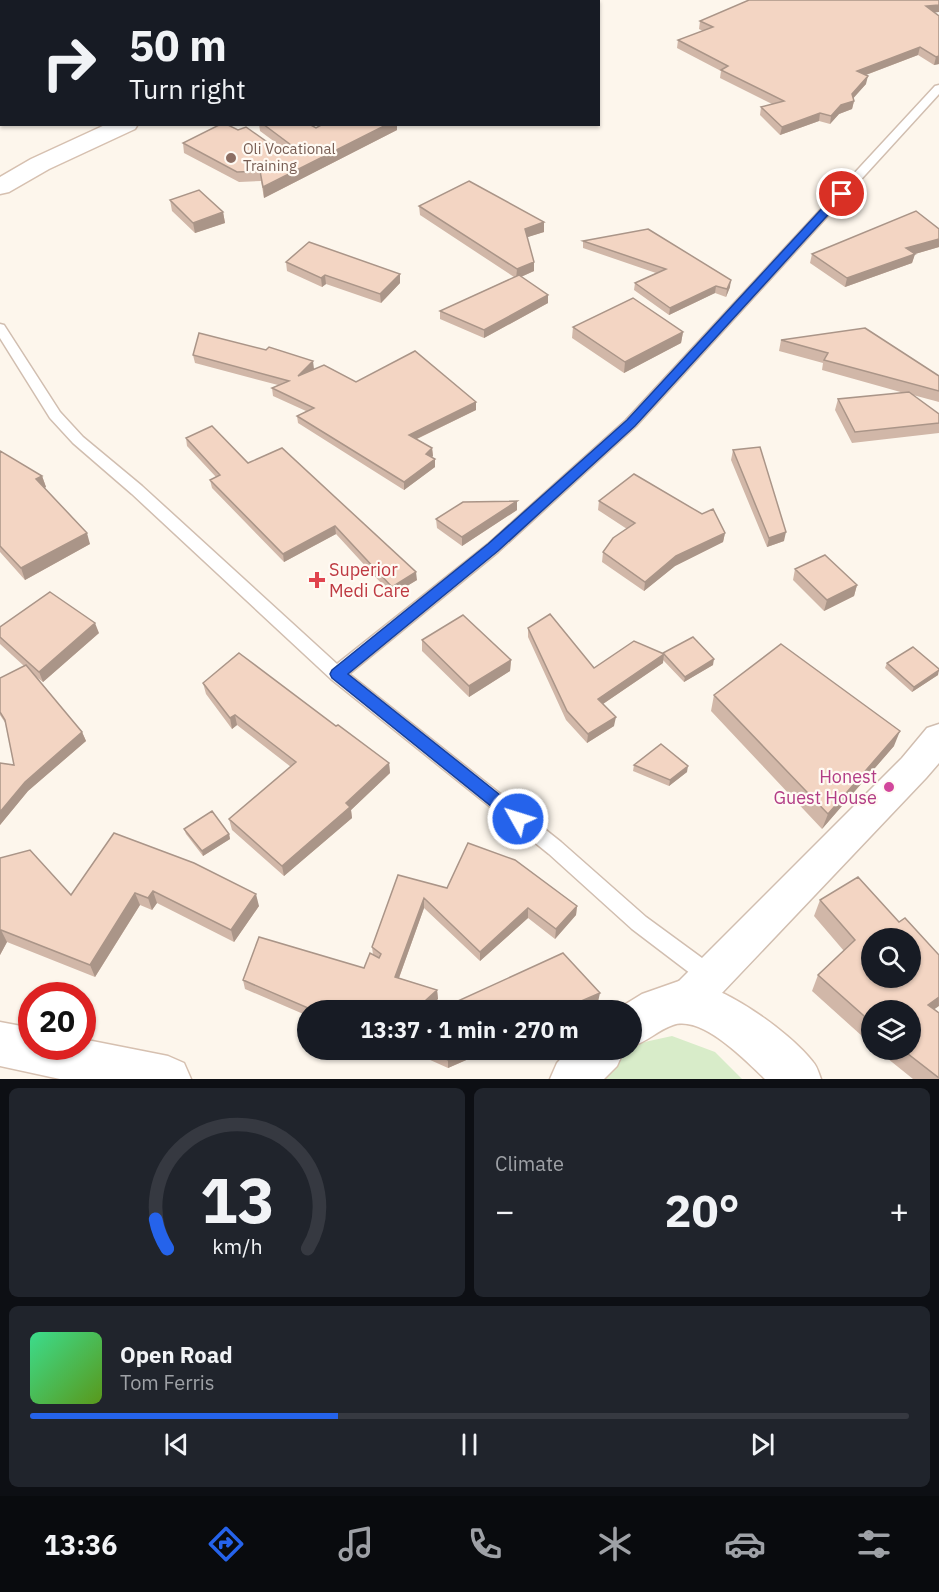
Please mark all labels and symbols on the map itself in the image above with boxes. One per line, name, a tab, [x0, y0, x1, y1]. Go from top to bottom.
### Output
place label: Oli Vocational Training	[243, 139, 336, 175]
marker: Oli Vocational Training	[224, 151, 238, 165]
pin	[816, 168, 867, 219]
place label: Superior Medi Care	[329, 558, 410, 602]
marker: Superior Medi Care	[310, 573, 324, 587]
place label: Honest Guest House	[774, 765, 877, 809]
marker: Honest Guest House	[882, 780, 896, 794]
position arrow	[486, 787, 550, 851]
speed limit sign: 20	[18, 982, 96, 1060]

